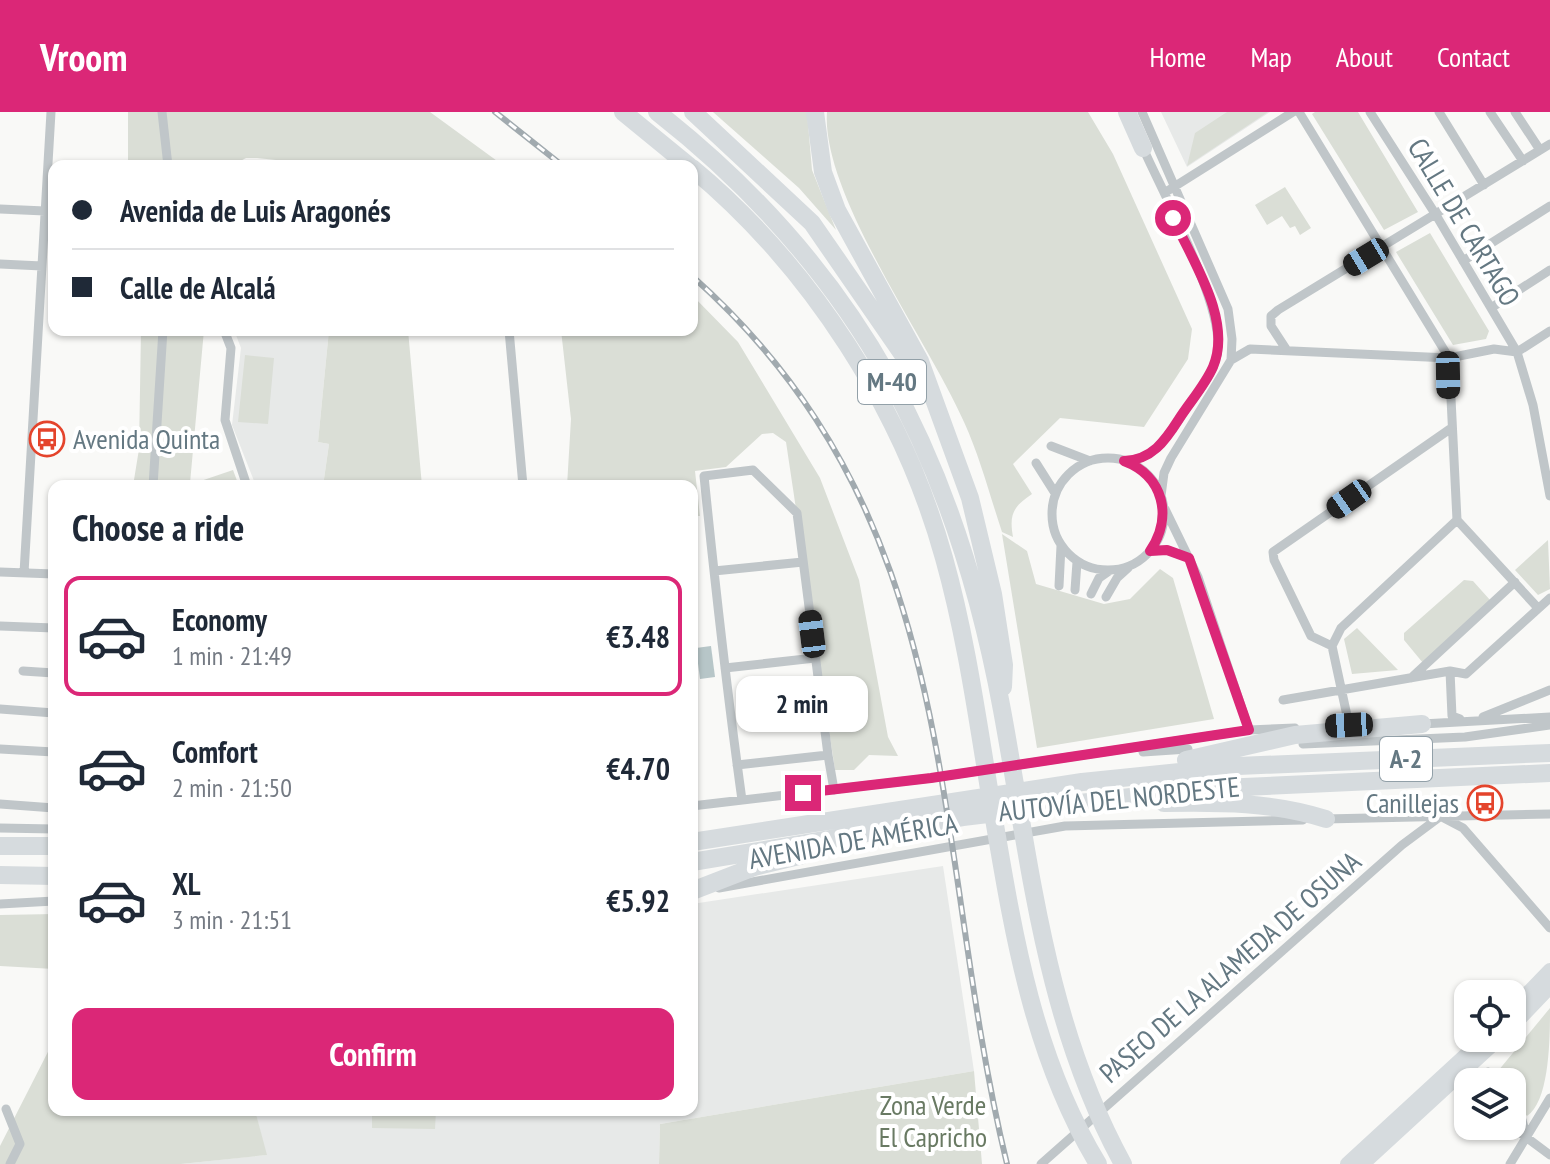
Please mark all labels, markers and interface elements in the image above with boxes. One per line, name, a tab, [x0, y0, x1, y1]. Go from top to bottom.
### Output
text: Vroom	[40, 32, 127, 81]
text: Home	[1150, 38, 1206, 75]
text: Map	[1250, 38, 1292, 75]
text: About	[1336, 38, 1393, 75]
text: Contact	[1437, 38, 1510, 75]
street label: CALLE DE CARTAGO	[1400, 131, 1529, 312]
text: Avenida de Luis Aragonés	[120, 191, 391, 230]
route start	[1155, 200, 1191, 236]
car	[1339, 234, 1393, 280]
text: Calle de Alcalá	[120, 268, 276, 307]
car	[1436, 351, 1460, 399]
road number: M-40	[858, 360, 926, 404]
bus stop icon: Avenida Quinta	[28, 420, 66, 458]
place label: Avenida Quinta	[73, 420, 220, 457]
car	[1322, 475, 1376, 523]
text: Choose a ride	[72, 504, 244, 551]
icon: car	[76, 600, 148, 672]
text: Economy	[172, 600, 267, 639]
car	[797, 609, 827, 659]
text: €3.48	[606, 617, 670, 656]
text: 1 min · 21:49	[172, 639, 292, 672]
callout: 2 min	[737, 677, 869, 733]
text: 2 min	[776, 687, 828, 720]
car	[1324, 712, 1374, 738]
icon: car	[76, 732, 148, 804]
text: Comfort	[172, 732, 258, 771]
road number: A-2	[1380, 737, 1432, 781]
text: €4.70	[606, 749, 670, 788]
street label: AUTOVÍA DEL NORDESTE	[997, 767, 1241, 830]
text: 2 min · 21:50	[172, 771, 292, 804]
route end	[785, 775, 821, 811]
place label: Canillejas	[1366, 784, 1459, 821]
bus stop icon: Canillejas	[1466, 784, 1504, 822]
street label: AVENIDA DE AMÉRICA	[746, 804, 961, 877]
street label: PASEO DE LA ALAMEDA DE OSUNA	[1091, 842, 1369, 1090]
icon: car	[76, 864, 148, 936]
text: XL	[172, 864, 201, 903]
text: €5.92	[606, 881, 670, 920]
text: 3 min · 21:51	[172, 903, 292, 936]
map controls	[1454, 980, 1526, 1140]
button: locate	[1454, 980, 1526, 1052]
button: Confirm	[72, 1008, 674, 1100]
button: layers	[1454, 1068, 1526, 1140]
park label: Zona Verde El Capricho	[879, 1086, 987, 1155]

